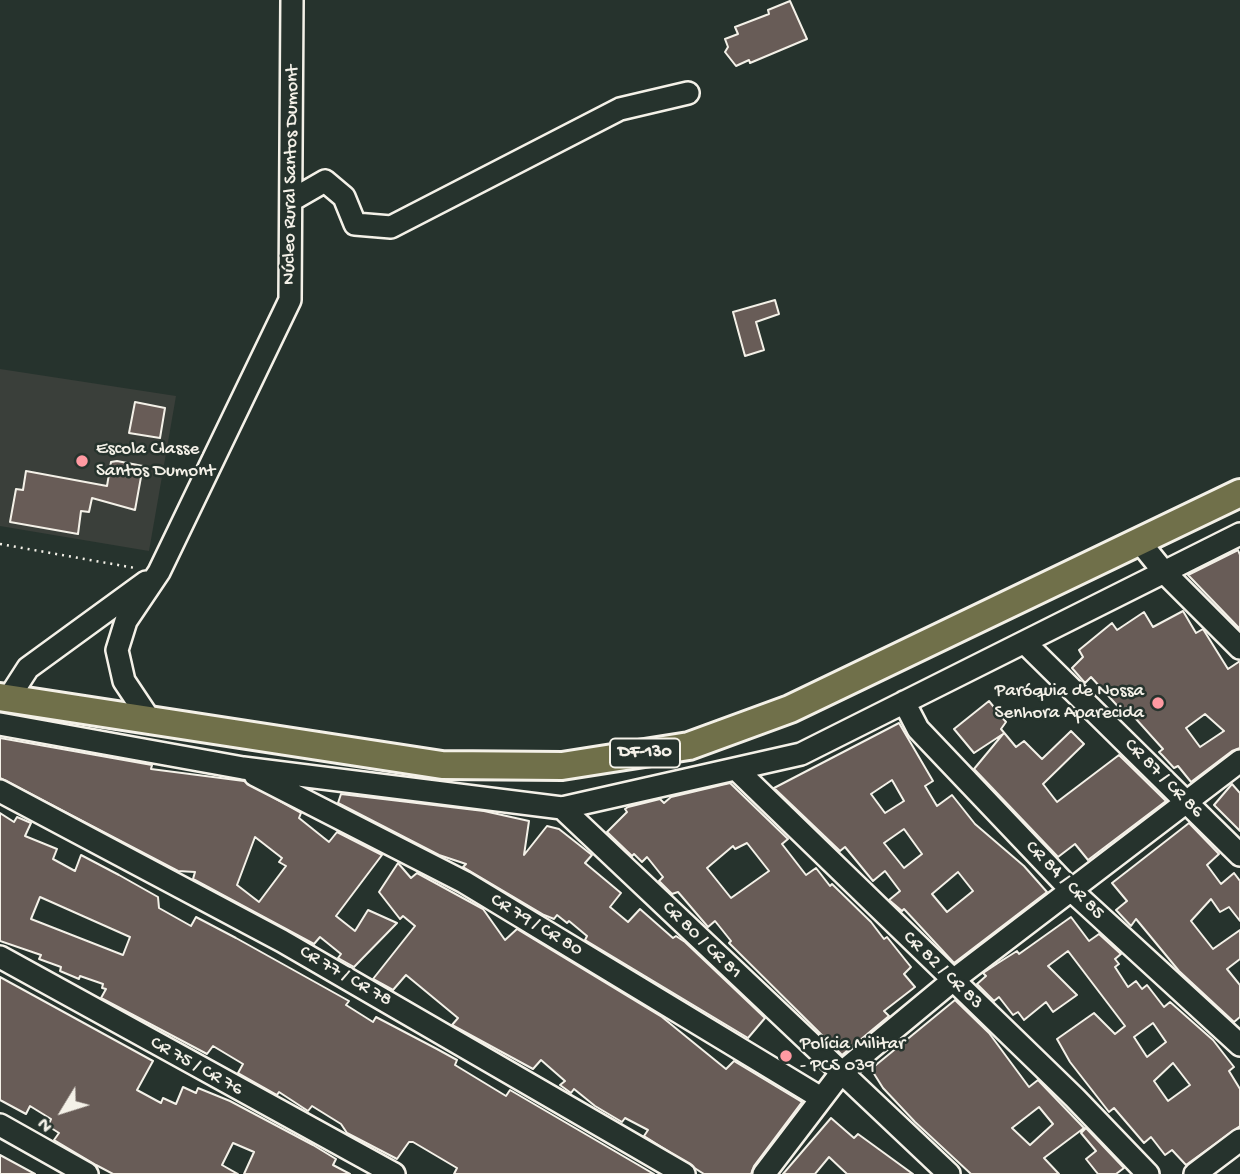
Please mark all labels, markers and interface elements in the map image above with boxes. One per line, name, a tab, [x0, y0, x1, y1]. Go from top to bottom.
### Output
street label: Núcleo Rural Santos Dumont	[279, 65, 305, 285]
place label: Escola Classe Santos Dumont	[96, 439, 215, 483]
marker: Escola Classe Santos Dumont	[74, 453, 90, 469]
place label: Paróquia de Nossa Senhora Aparecida	[995, 681, 1144, 725]
marker: Paróquia de Nossa Senhora Aparecida	[1150, 695, 1166, 711]
street label: CR 87 / CR 86	[1118, 734, 1208, 824]
road number: DF-130	[610, 738, 680, 768]
street label: CR 84 / CR 85	[1020, 837, 1108, 925]
street label: CR 79 / CR 80	[486, 890, 586, 962]
street label: CR 80 / CR 81	[656, 897, 746, 985]
street label: CR 82 / CR 83	[897, 927, 987, 1015]
street label: CR 77 / CR 78	[295, 941, 395, 1013]
street label: CR 75 / CR 76	[146, 1032, 246, 1102]
place label: Polícia Militar - PCS 039	[800, 1034, 905, 1078]
marker: Polícia Militar - PCS 039	[778, 1048, 794, 1064]
north arrow	[28, 1076, 98, 1146]
text: N	[33, 1112, 59, 1136]

